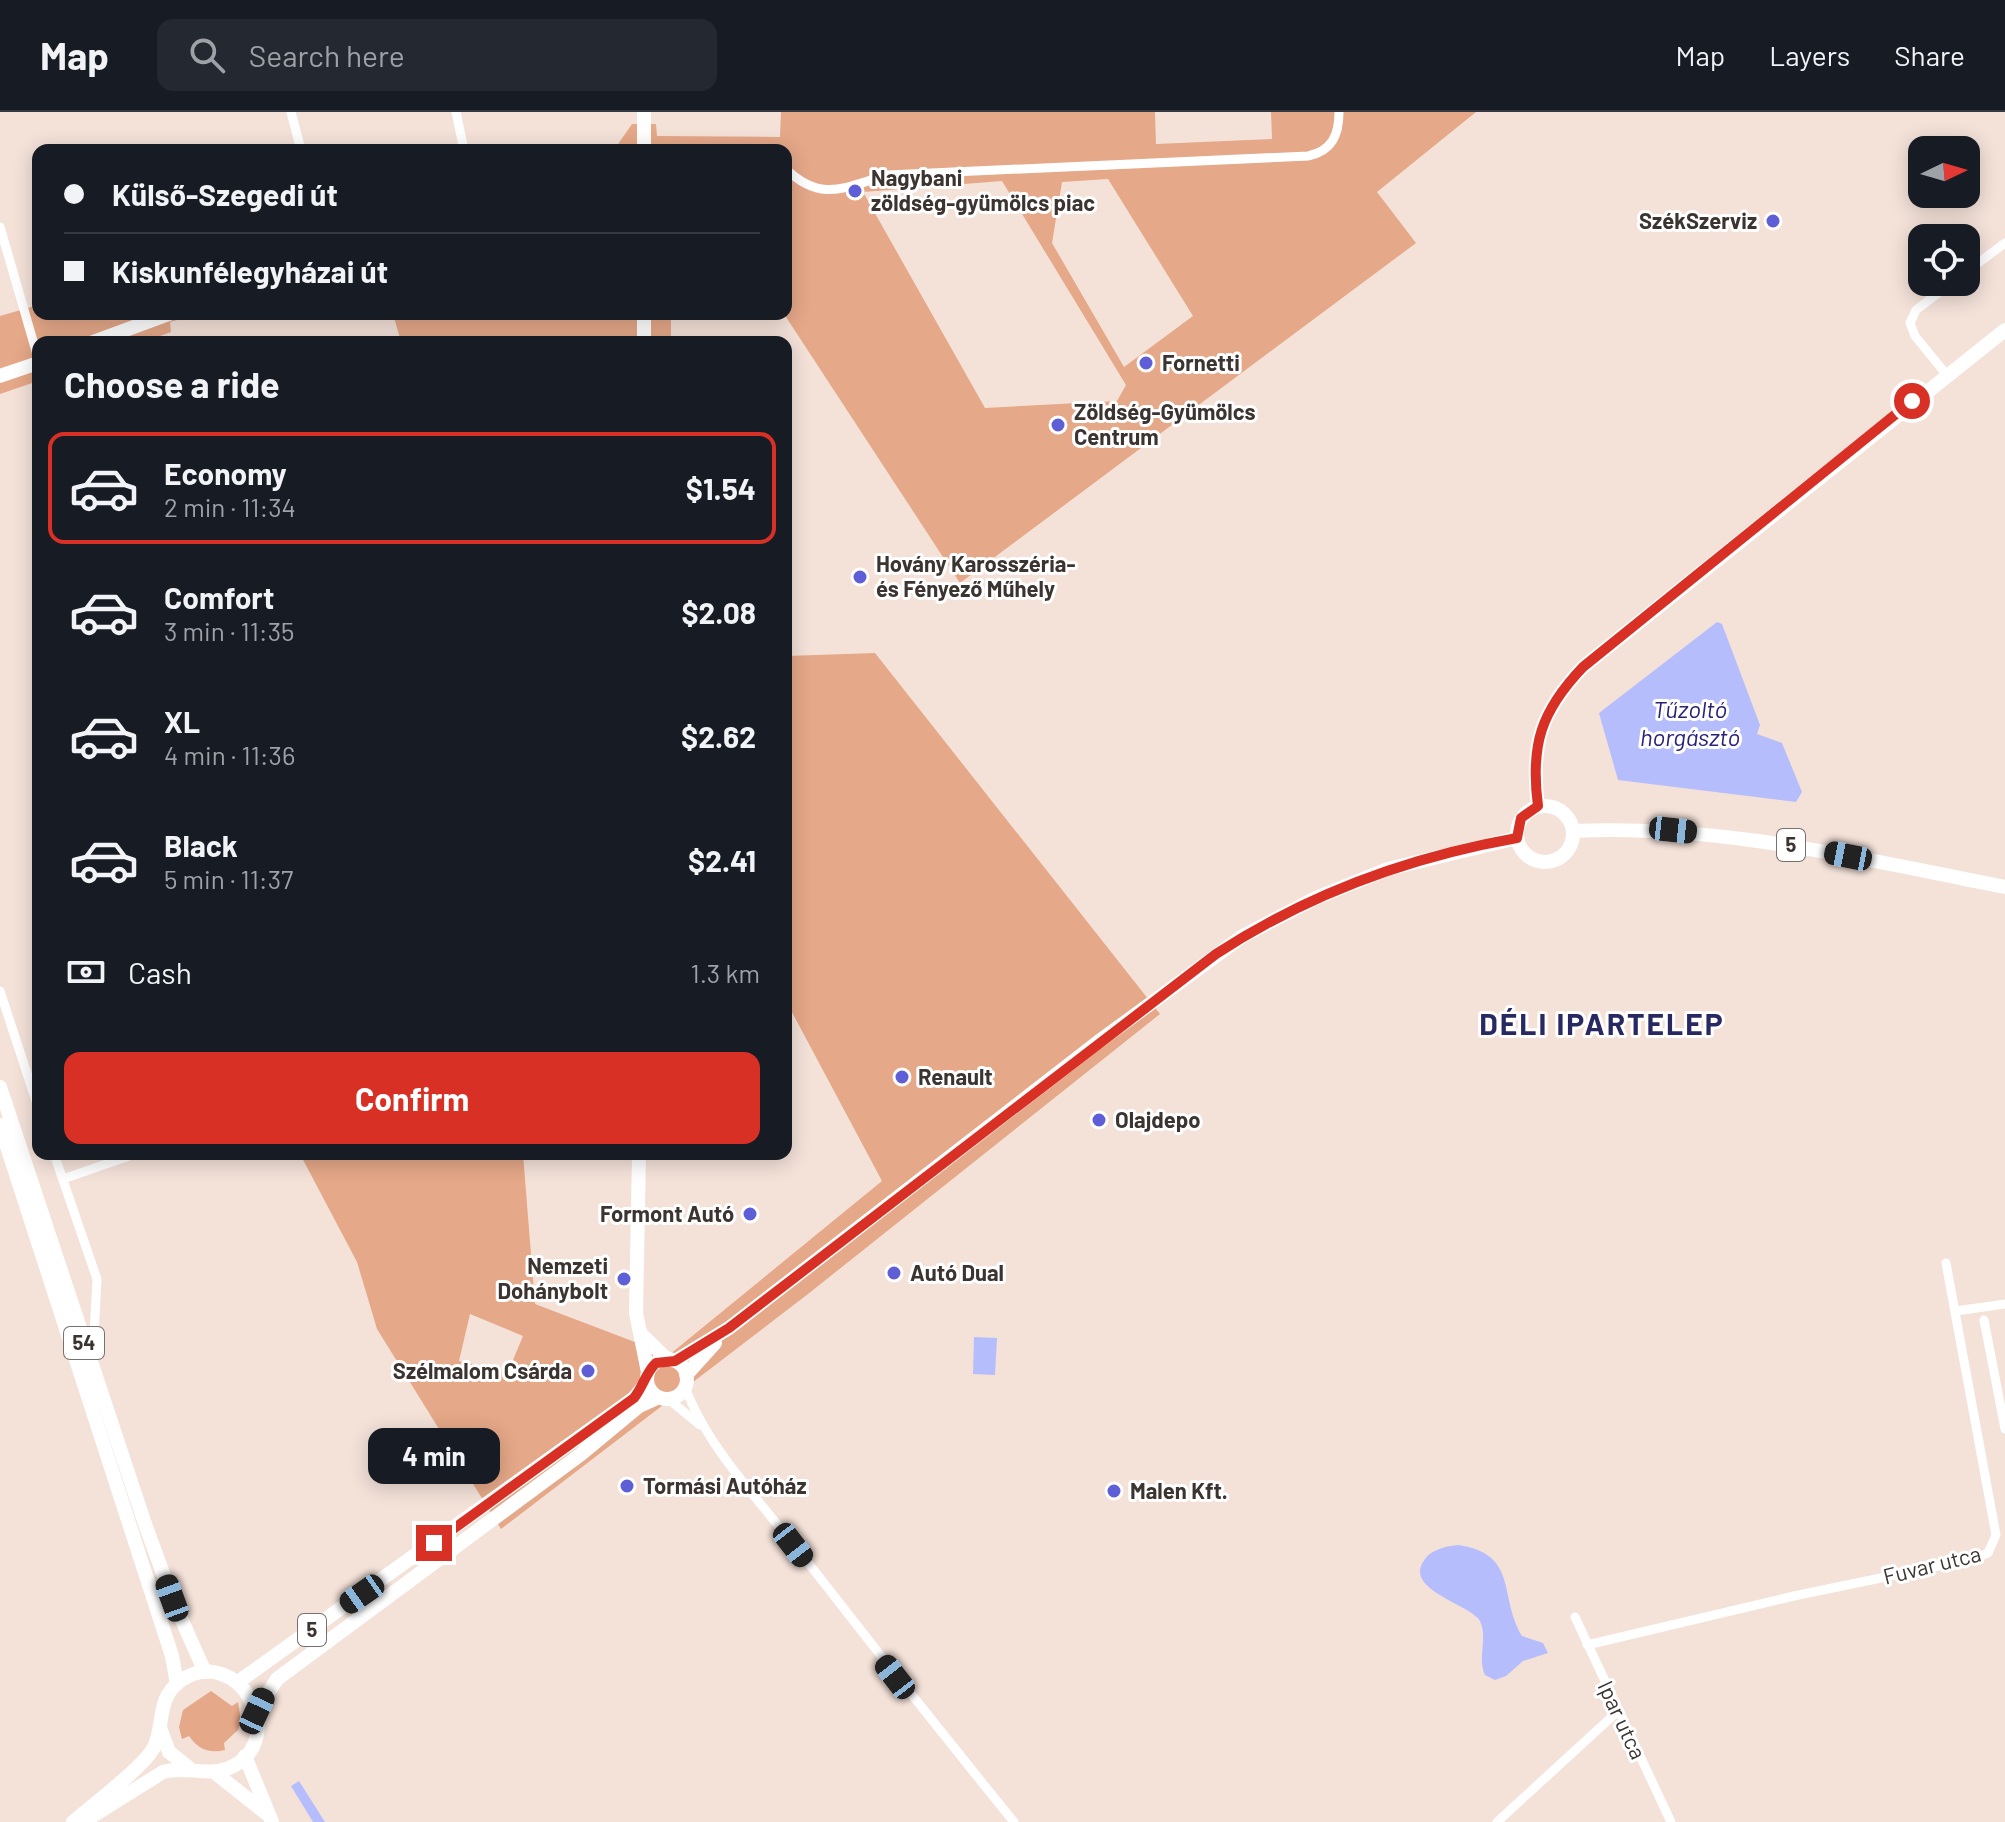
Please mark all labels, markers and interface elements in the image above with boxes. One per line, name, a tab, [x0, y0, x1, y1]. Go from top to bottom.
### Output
search box	[157, 19, 717, 91]
text: Map	[40, 32, 109, 78]
icon: search	[185, 33, 229, 77]
text: Search here	[249, 37, 405, 73]
text: Map	[1675, 38, 1725, 72]
text: Layers	[1769, 38, 1850, 72]
text: Share	[1894, 38, 1965, 72]
north arrow	[1908, 136, 1980, 208]
map controls	[1908, 136, 1980, 296]
place label: Nagybani zöldség-gyümölcs piac	[871, 164, 1095, 215]
text: Külső-Szegedi út	[112, 176, 338, 212]
marker: Nagybani zöldség-gyümölcs piac	[846, 182, 864, 200]
place label: SzékSzerviz	[1639, 207, 1757, 233]
marker: SzékSzerviz	[1764, 212, 1782, 230]
button: locate	[1908, 224, 1980, 296]
text: Kiskunfélegyházai út	[112, 253, 388, 289]
place label: Fornetti	[1162, 349, 1240, 375]
marker: Fornetti	[1137, 354, 1155, 372]
text: Choose a ride	[64, 362, 280, 405]
route start	[1894, 383, 1930, 419]
place label: Zöldség-Gyümölcs Centrum	[1074, 398, 1256, 449]
marker: Zöldség-Gyümölcs Centrum	[1049, 416, 1067, 434]
icon: car	[68, 452, 140, 524]
text: Economy	[164, 455, 287, 491]
text: $1.54	[686, 470, 756, 506]
text: 2 min · 11:34	[164, 491, 296, 522]
place label: Hovány Karosszéria- és Fényező Műhely	[876, 550, 1075, 601]
marker: Hovány Karosszéria- és Fényező Műhely	[851, 568, 869, 586]
icon: car	[68, 576, 140, 648]
text: Comfort	[164, 579, 274, 615]
text: $2.08	[681, 594, 756, 630]
text: 3 min · 11:35	[164, 615, 294, 646]
water label: Tűzoltó horgásztó	[1640, 694, 1740, 751]
icon: car	[68, 700, 140, 772]
text: XL	[164, 703, 200, 739]
text: $2.62	[681, 718, 756, 754]
text: 4 min · 11:36	[164, 739, 295, 770]
car	[1648, 816, 1698, 844]
icon: car	[68, 824, 140, 896]
text: Black	[164, 827, 238, 863]
road number: 5	[1777, 829, 1805, 861]
car	[1822, 840, 1874, 872]
text: $2.41	[688, 842, 756, 878]
text: 5 min · 11:37	[164, 863, 293, 894]
icon: cash	[64, 950, 108, 994]
text: Cash	[128, 954, 192, 990]
text: 1.3 km	[691, 957, 760, 988]
district label: DÉLI IPARTELEP	[1479, 1005, 1725, 1041]
button: Confirm	[64, 1052, 760, 1144]
place label: Renault	[918, 1063, 993, 1089]
marker: Renault	[893, 1068, 911, 1086]
place label: Olajdepo	[1115, 1106, 1200, 1132]
marker: Olajdepo	[1090, 1111, 1108, 1129]
place label: Formont Autó	[600, 1200, 734, 1226]
marker: Formont Autó	[741, 1205, 759, 1223]
place label: Nemzeti Dohánybolt	[497, 1252, 608, 1303]
place label: Autó Dual	[910, 1259, 1004, 1285]
marker: Autó Dual	[885, 1264, 903, 1282]
marker: Nemzeti Dohánybolt	[615, 1270, 633, 1288]
road number: 54	[64, 1327, 104, 1359]
place label: Szélmalom Csárda	[393, 1357, 572, 1383]
marker: Szélmalom Csárda	[579, 1362, 597, 1380]
callout: 4 min	[368, 1427, 500, 1483]
text: 4 min	[402, 1440, 466, 1471]
place label: Tormási Autóház	[643, 1472, 807, 1498]
marker: Tormási Autóház	[618, 1477, 636, 1495]
place label: Malen Kft.	[1130, 1477, 1228, 1503]
marker: Malen Kft.	[1105, 1482, 1123, 1500]
car	[769, 1519, 817, 1571]
route end	[416, 1525, 452, 1561]
street label: Fuvar utca	[1880, 1539, 1983, 1589]
car	[335, 1570, 389, 1618]
car	[153, 1571, 191, 1625]
road number: 5	[298, 1614, 326, 1646]
car	[871, 1651, 919, 1703]
street label: Ipar utca	[1593, 1676, 1652, 1763]
car	[236, 1684, 278, 1738]

